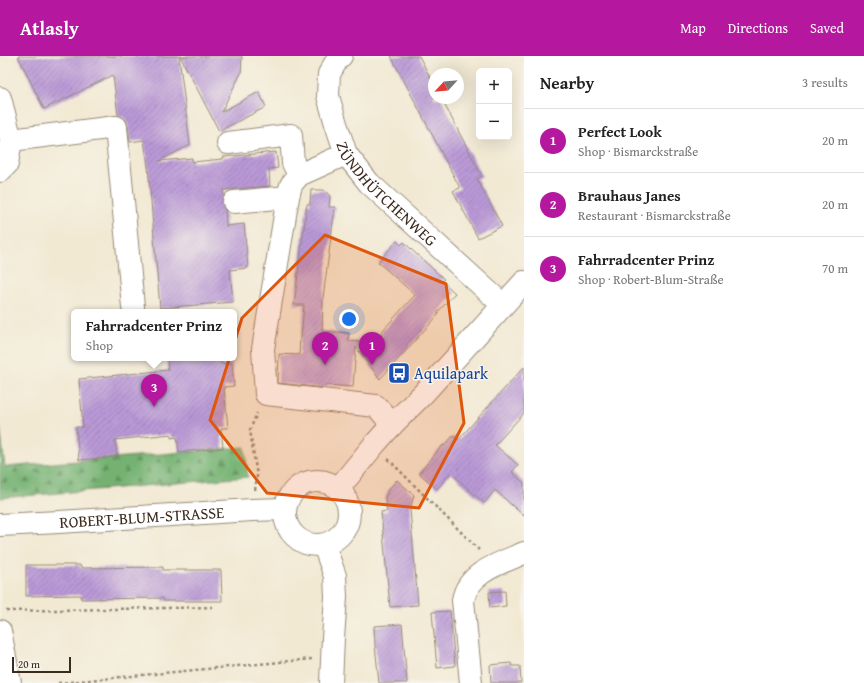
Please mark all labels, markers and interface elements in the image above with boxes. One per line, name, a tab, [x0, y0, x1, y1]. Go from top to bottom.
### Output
text: Atlasly	[20, 14, 79, 42]
text: Map	[680, 18, 706, 38]
text: Directions	[728, 18, 788, 38]
text: Saved	[810, 18, 844, 38]
north arrow	[428, 68, 464, 104]
map controls	[476, 68, 512, 140]
button: +	[476, 68, 512, 104]
text: Nearby	[540, 70, 594, 95]
text: 3 results	[802, 73, 848, 92]
button: −	[476, 104, 512, 140]
text: Perfect Look	[578, 121, 662, 142]
text: 1	[550, 131, 556, 150]
text: 20 m	[822, 131, 848, 150]
street label: ZÜNDHÜTCHENWEG	[331, 138, 443, 252]
text: Shop · Bismarckstraße	[578, 142, 698, 161]
text: Brauhaus Janes	[578, 185, 681, 206]
text: 2	[550, 195, 556, 214]
text: 20 m	[822, 195, 848, 214]
text: Restaurant · Bismarckstraße	[578, 206, 731, 225]
text: Fahrradcenter Prinz	[578, 249, 714, 270]
text: 3	[550, 259, 556, 278]
text: 70 m	[822, 259, 848, 278]
text: Shop · Robert-Blum-Straße	[578, 270, 724, 289]
popup	[71, 309, 237, 361]
your location	[339, 309, 359, 329]
text: Fahrradcenter Prinz	[86, 315, 222, 336]
pin: 2	[312, 332, 338, 365]
pin: 1	[359, 332, 385, 365]
text: Shop	[86, 336, 113, 355]
bus stop icon: Aquilapark	[386, 360, 412, 386]
place label: Aquilapark	[414, 361, 489, 385]
pin: 3	[141, 374, 167, 407]
street label: ROBERT-BLUM-STRASSE	[59, 500, 225, 534]
scale bar	[12, 655, 71, 674]
text: 20 m	[18, 656, 40, 672]

